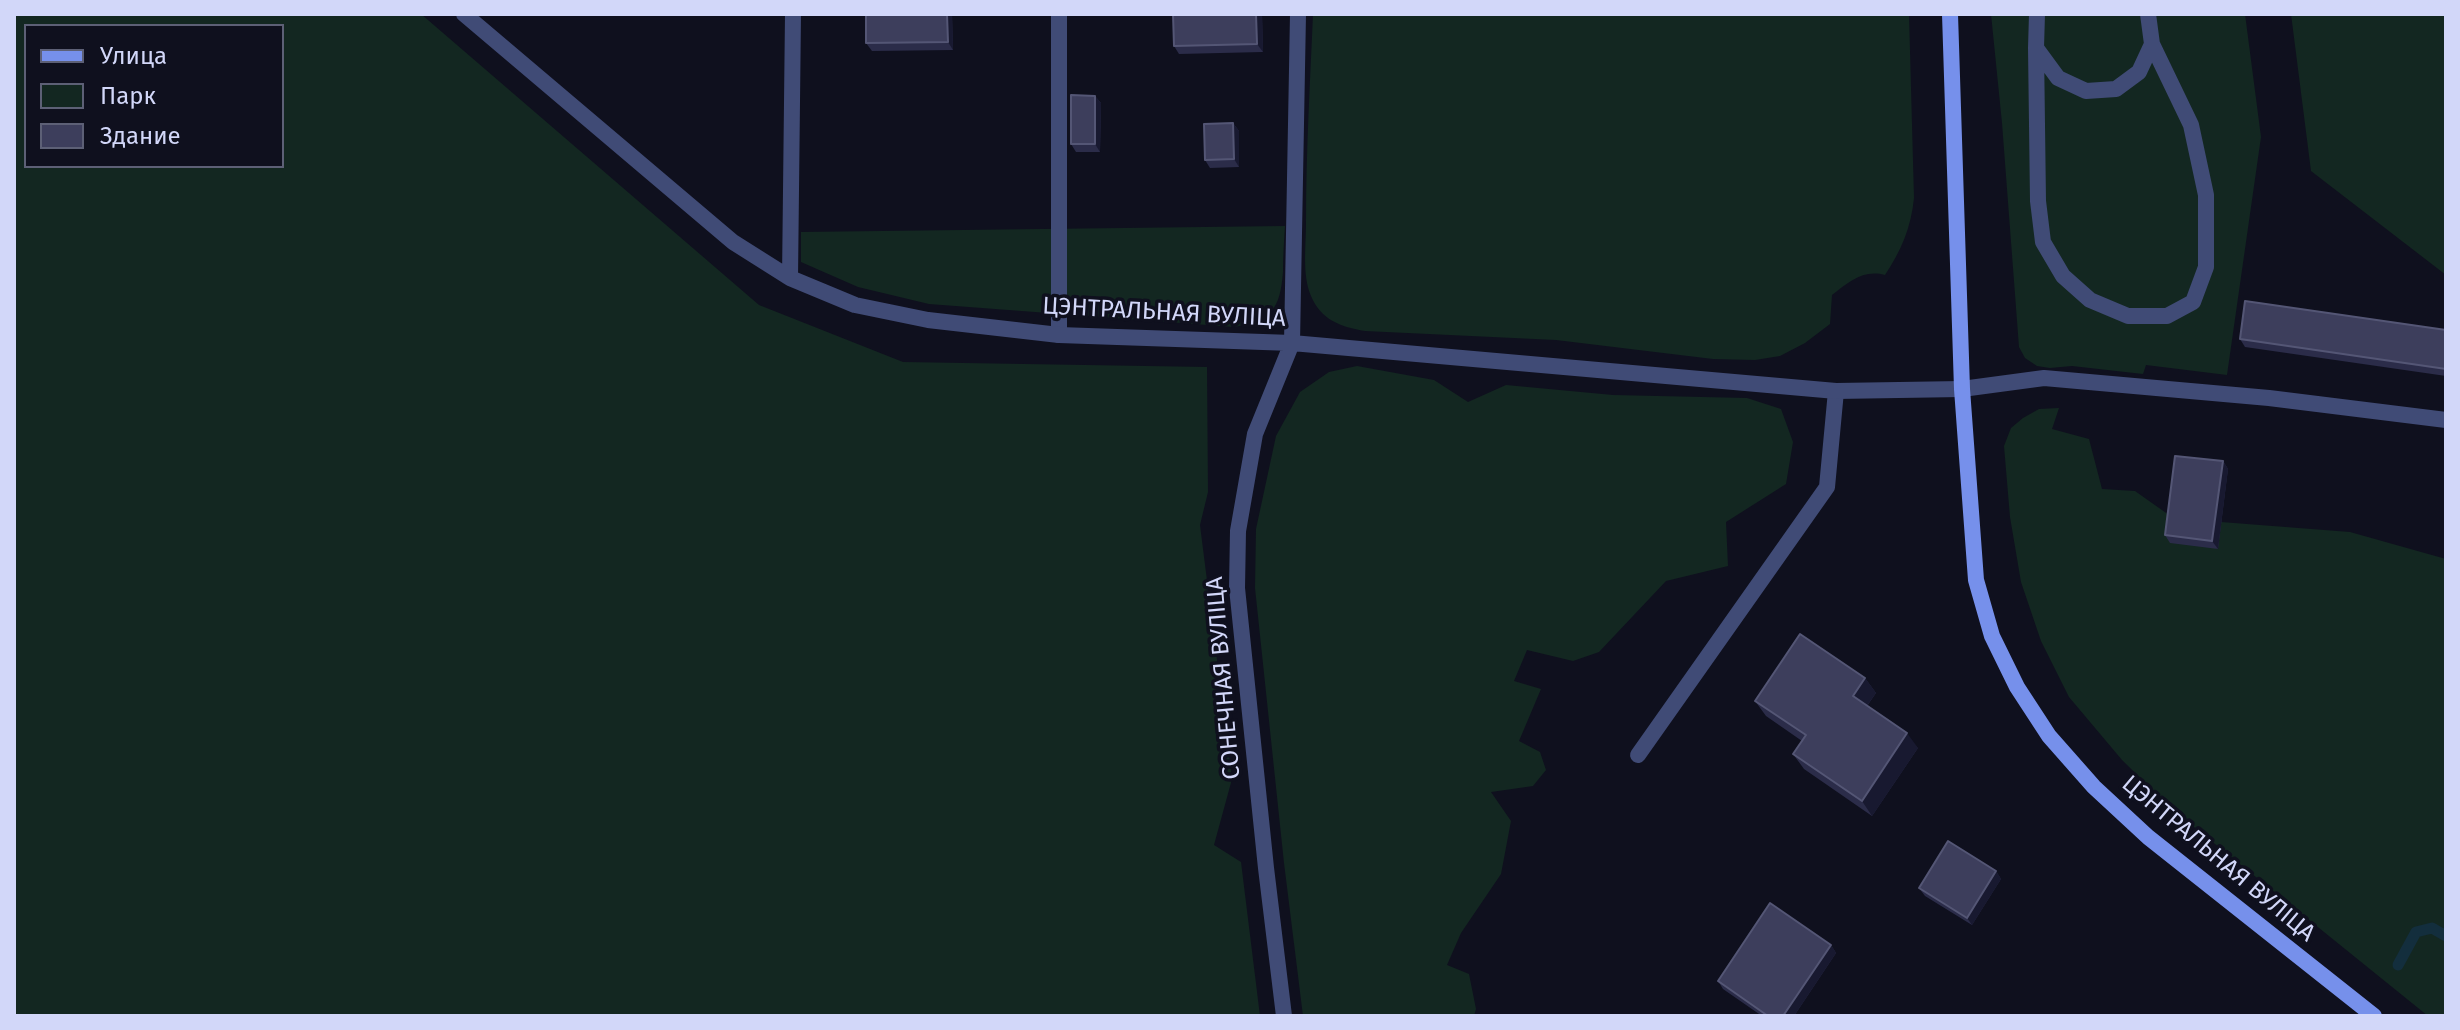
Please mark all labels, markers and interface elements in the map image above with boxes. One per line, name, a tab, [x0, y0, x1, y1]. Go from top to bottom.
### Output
legend	[24, 24, 284, 168]
text: Улица	[100, 42, 167, 70]
text: Парк	[100, 82, 156, 110]
text: Здание	[100, 122, 181, 150]
street label: ЦЭНТРАЛЬНАЯ ВУЛІЦА	[1042, 292, 1286, 334]
street label: СОНЕЧНАЯ ВУЛІЦА	[1201, 575, 1247, 781]
street label: ЦЭНТРАЛЬНАЯ ВУЛІЦА	[2116, 770, 2320, 948]

